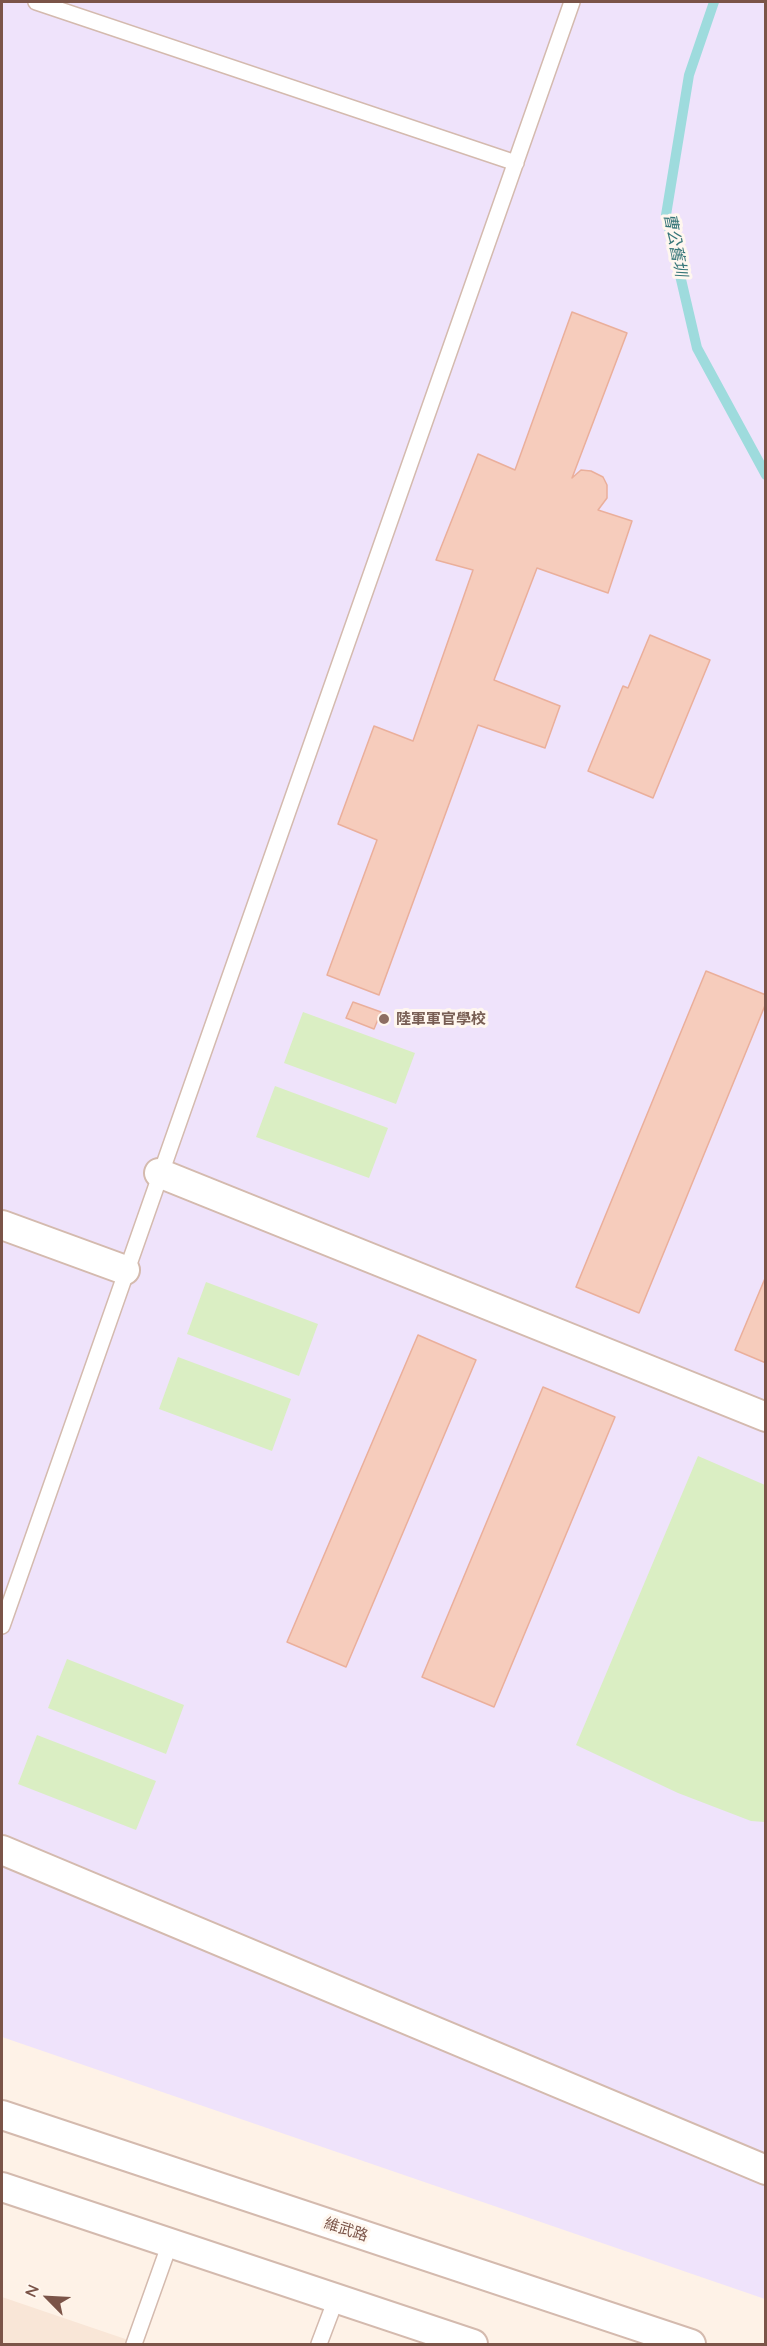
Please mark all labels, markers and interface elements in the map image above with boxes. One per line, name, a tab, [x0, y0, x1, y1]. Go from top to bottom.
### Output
water label: 曹公舊圳	[659, 212, 691, 278]
place label: 陸軍軍官學校	[396, 1010, 486, 1028]
marker: 陸軍軍官學校	[377, 1012, 391, 1026]
street label: 維武路	[322, 2214, 370, 2246]
north arrow	[18, 2268, 78, 2328]
text: N	[20, 2281, 43, 2300]

